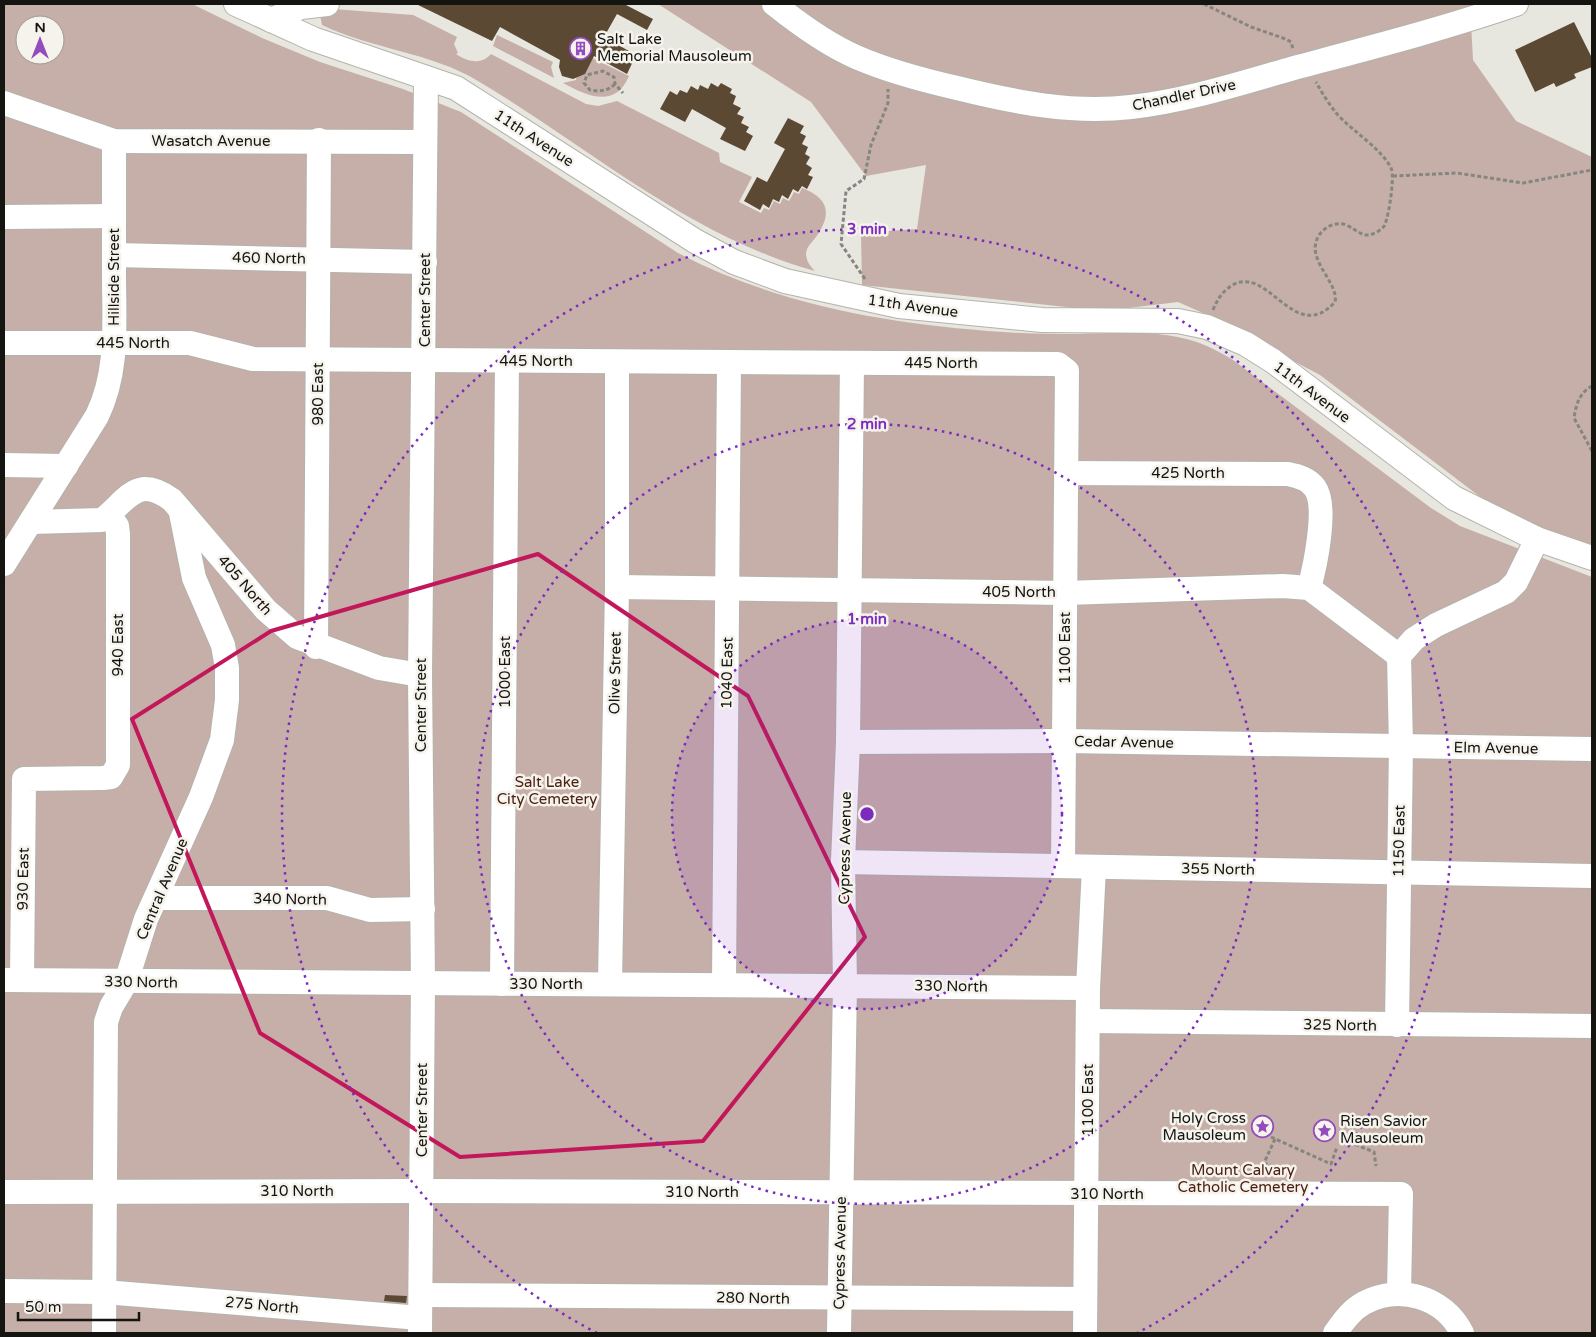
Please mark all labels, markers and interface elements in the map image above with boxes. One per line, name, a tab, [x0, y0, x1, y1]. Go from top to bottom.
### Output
north arrow	[15, 15, 65, 65]
text: N	[34, 19, 46, 36]
place label: Salt Lake Memorial Mausoleum	[597, 30, 752, 65]
building icon: Salt Lake Memorial Mausoleum	[569, 36, 593, 60]
street label: Chandler Drive	[1131, 75, 1237, 115]
street label: 11th Avenue	[491, 106, 577, 170]
street label: Wasatch Avenue	[152, 132, 270, 150]
text: 3 min	[847, 220, 887, 238]
street label: Hillside Street	[105, 228, 123, 326]
street label: 460 North	[232, 248, 306, 268]
street label: Center Street	[416, 253, 434, 347]
street label: 11th Avenue	[867, 291, 959, 321]
street label: 445 North	[96, 334, 170, 352]
street label: 445 North	[499, 352, 573, 370]
street label: 445 North	[904, 354, 978, 372]
street label: 11th Avenue	[1270, 357, 1354, 427]
street label: 980 East	[309, 362, 327, 425]
text: 2 min	[847, 415, 887, 433]
street label: 425 North	[1151, 464, 1225, 482]
street label: 405 North	[214, 551, 276, 619]
street label: 405 North	[982, 583, 1056, 601]
text: 1 min	[847, 610, 887, 628]
street label: 1100 East	[1056, 612, 1074, 684]
street label: 940 East	[109, 613, 127, 676]
street label: Olive Street	[605, 631, 625, 714]
street label: 1000 East	[496, 636, 514, 708]
street label: 1040 East	[717, 636, 737, 709]
street label: Center Street	[412, 658, 430, 752]
street label: Cedar Avenue	[1074, 732, 1174, 752]
street label: Elm Avenue	[1454, 738, 1538, 758]
park label: Salt Lake City Cemetery	[497, 773, 597, 808]
street label: Cypress Avenue	[835, 791, 855, 905]
street label: 1150 East	[1389, 804, 1409, 877]
centre of rings	[858, 805, 876, 823]
street label: Central Avenue	[132, 835, 192, 943]
street label: 930 East	[13, 847, 33, 911]
street label: 355 North	[1181, 859, 1255, 879]
street label: 340 North	[253, 889, 327, 909]
street label: 330 North	[104, 972, 178, 992]
street label: 330 North	[509, 975, 583, 993]
street label: 330 North	[914, 976, 988, 996]
street label: 325 North	[1303, 1015, 1377, 1035]
street label: Center Street	[413, 1063, 431, 1157]
street label: 1100 East	[1079, 1064, 1097, 1136]
place label: Holy Cross Mausoleum	[1163, 1109, 1246, 1144]
place label: Risen Savior Mausoleum	[1340, 1112, 1427, 1147]
place icon: Holy Cross Mausoleum	[1250, 1115, 1274, 1139]
place icon: Risen Savior Mausoleum	[1312, 1118, 1336, 1142]
park label: Mount Calvary Catholic Cemetery	[1178, 1161, 1308, 1196]
street label: 310 North	[260, 1182, 334, 1200]
street label: 310 North	[665, 1183, 739, 1201]
street label: 310 North	[1070, 1185, 1144, 1203]
street label: Cypress Avenue	[830, 1196, 850, 1310]
street label: 280 North	[716, 1288, 790, 1308]
scale bar	[18, 1290, 139, 1322]
street label: 275 North	[224, 1293, 300, 1317]
text: 50 m	[25, 1298, 62, 1316]

